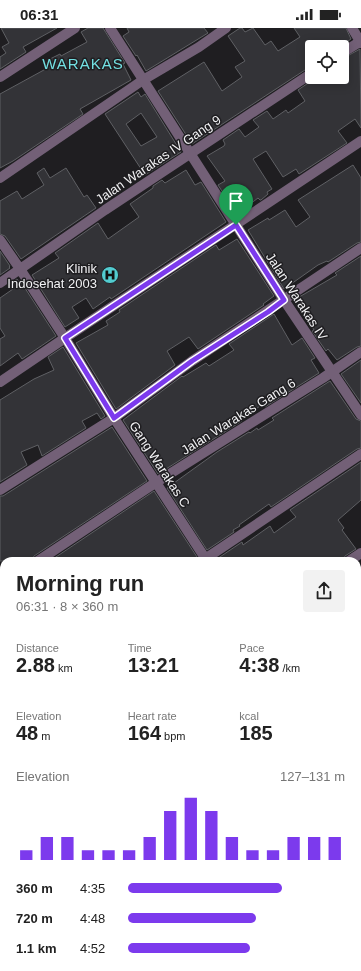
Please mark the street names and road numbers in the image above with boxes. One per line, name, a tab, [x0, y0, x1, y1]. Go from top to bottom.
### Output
street label: Jalan Warakas IV Gang 9	[93, 112, 224, 207]
street label: Jalan Warakas IV	[263, 250, 331, 343]
street label: Jalan Warakas Gang 6	[178, 375, 298, 458]
street label: Gang Warakas C	[126, 419, 193, 510]

